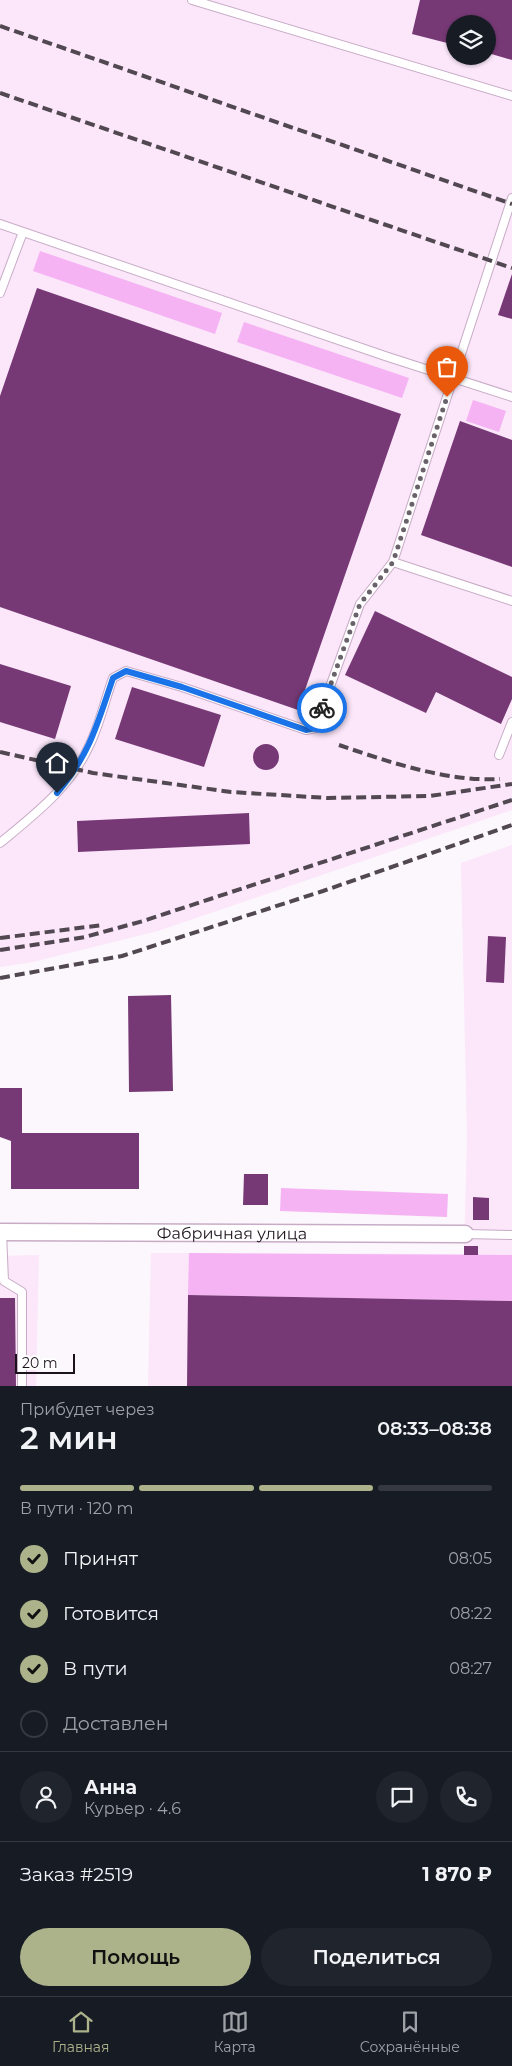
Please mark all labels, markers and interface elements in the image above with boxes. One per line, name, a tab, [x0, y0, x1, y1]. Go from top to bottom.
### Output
map controls	[446, 15, 496, 65]
button: layers	[446, 15, 496, 65]
pin	[426, 346, 468, 397]
icon: bag	[433, 353, 461, 381]
courier	[297, 683, 347, 733]
icon: bike	[308, 694, 336, 722]
pin	[36, 742, 78, 793]
icon: home	[43, 749, 71, 777]
street label: Фабричная улица	[157, 1223, 307, 1243]
scale bar	[15, 1351, 75, 1374]
text: 20 m	[22, 1354, 58, 1372]
text: Прибудет через	[20, 1400, 155, 1419]
text: 08:33–08:38	[377, 1417, 492, 1440]
text: 2 мин	[20, 1418, 118, 1457]
text: В пути · 120 m	[20, 1499, 133, 1518]
icon: check	[20, 1545, 48, 1573]
text: Принят	[63, 1547, 138, 1570]
text: 08:05	[448, 1549, 492, 1568]
icon: check	[20, 1600, 48, 1628]
text: Готовится	[63, 1602, 159, 1625]
text: 08:22	[450, 1604, 492, 1623]
icon: check	[20, 1655, 48, 1683]
text: В пути	[63, 1657, 128, 1680]
text: 08:27	[449, 1659, 492, 1678]
text: Доставлен	[63, 1712, 169, 1735]
button: person	[20, 1771, 72, 1823]
button: chat	[376, 1771, 428, 1823]
button: phone	[440, 1771, 492, 1823]
text: Анна	[84, 1776, 137, 1799]
text: Курьер · 4.6	[84, 1799, 181, 1818]
text: Заказ #2519	[20, 1863, 133, 1886]
text: 1 870 ₽	[422, 1863, 492, 1886]
button: Помощь	[20, 1928, 251, 1986]
button: Поделиться	[261, 1928, 492, 1986]
tab: Главная	[52, 2008, 110, 2056]
tab: Карта	[214, 2008, 256, 2056]
tab: Сохранённые	[360, 2008, 460, 2056]

